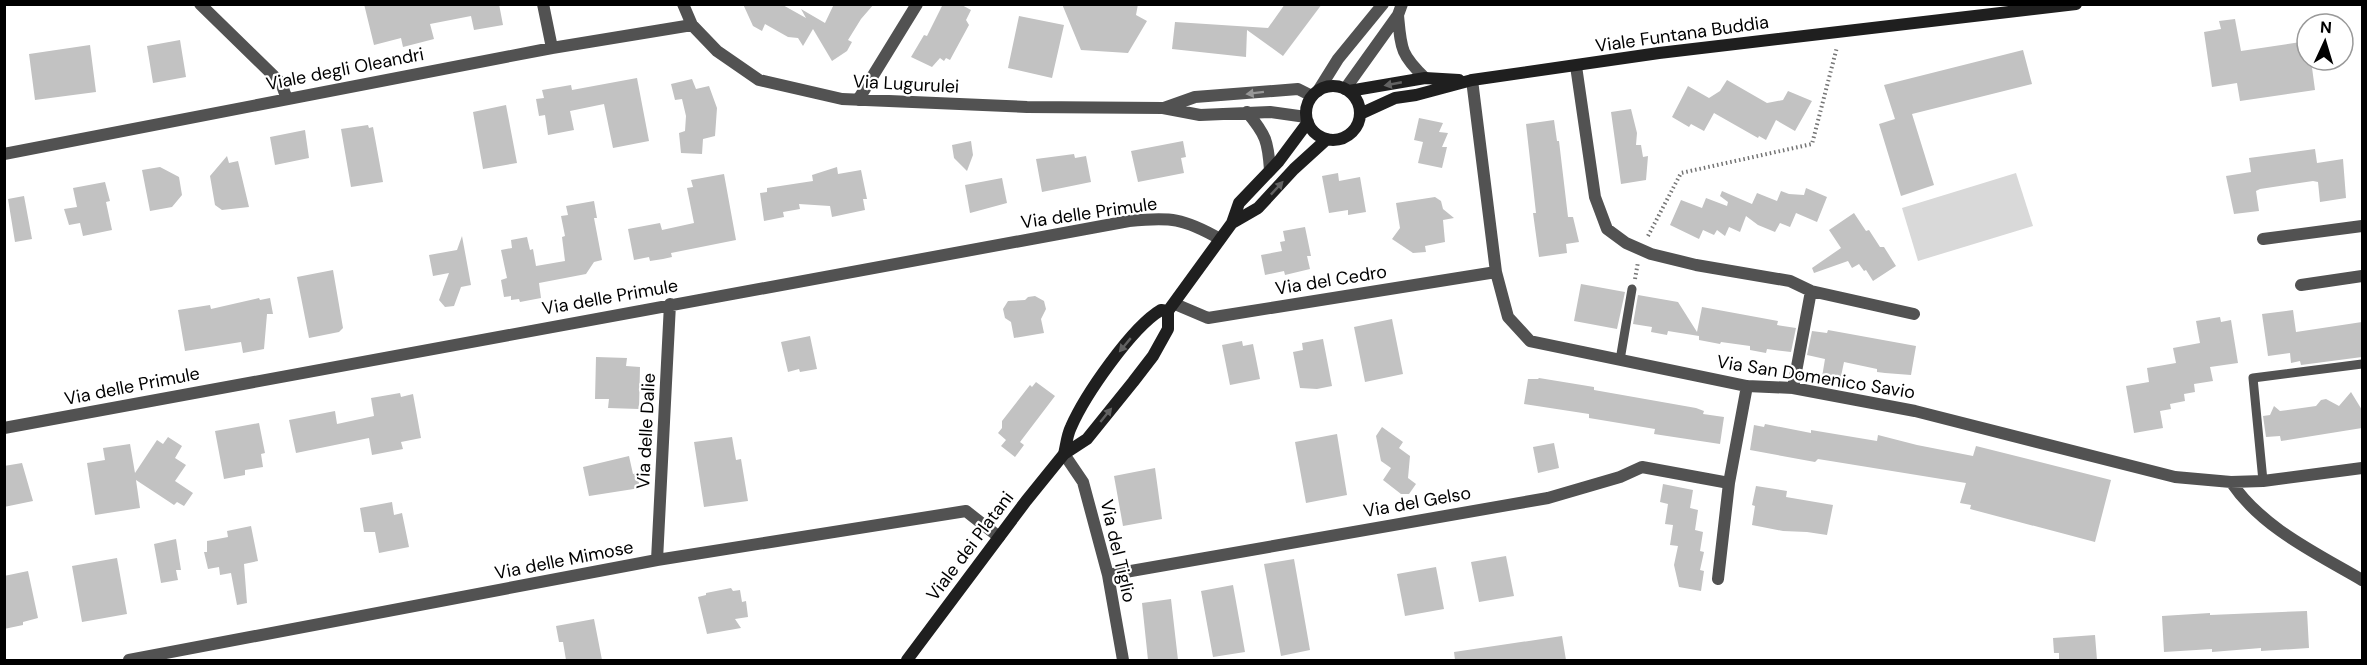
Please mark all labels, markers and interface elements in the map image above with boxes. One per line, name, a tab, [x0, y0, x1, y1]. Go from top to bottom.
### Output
street label: Viale Funtana Buddia	[1594, 10, 1770, 58]
north arrow	[2295, 12, 2355, 72]
text: N	[2319, 17, 2333, 38]
street label: Viale degli Oleandri	[264, 42, 426, 96]
street label: Via Lugurulei	[852, 69, 960, 99]
one-way arrow	[1384, 80, 1403, 89]
one-way arrow	[1246, 88, 1265, 98]
one-way arrow	[1270, 181, 1284, 195]
street label: Via delle Primule	[1019, 192, 1159, 234]
street label: Via del Cedro	[1273, 259, 1389, 301]
street label: Via delle Primule	[540, 273, 680, 321]
one-way arrow	[1119, 337, 1132, 353]
street label: Via San Domenico Savio	[1715, 349, 1917, 405]
street label: Via delle Primule	[62, 361, 202, 411]
street label: Via delle Dalie	[631, 372, 661, 490]
one-way arrow	[1100, 407, 1113, 423]
street label: Via del Gelso	[1361, 481, 1473, 523]
street label: Viale dei Platani	[921, 486, 1019, 606]
street label: Via del Tiglio	[1095, 497, 1141, 605]
street label: Via delle Mimose	[493, 535, 635, 585]

